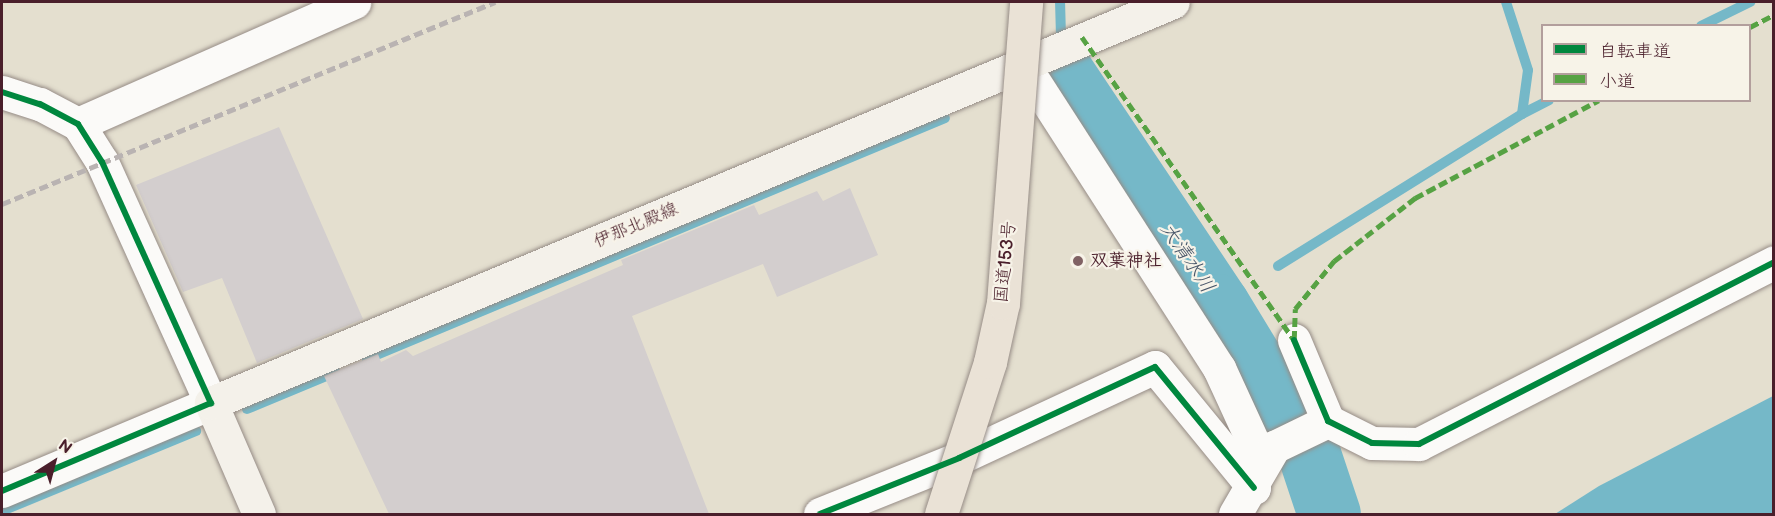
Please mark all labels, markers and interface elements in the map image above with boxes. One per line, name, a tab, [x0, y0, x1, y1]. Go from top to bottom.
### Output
legend	[1541, 24, 1751, 102]
text: 自転車道	[1599, 41, 1671, 62]
text: 小道	[1599, 71, 1635, 92]
street label: 伊那北殿線	[590, 198, 682, 254]
water label: 大清水川	[1155, 218, 1219, 298]
street label: 国道153号	[991, 220, 1021, 304]
place label: 双葉神社	[1090, 250, 1162, 272]
marker: 双葉神社	[1071, 254, 1085, 268]
north arrow	[24, 432, 84, 492]
text: N	[54, 436, 75, 458]

